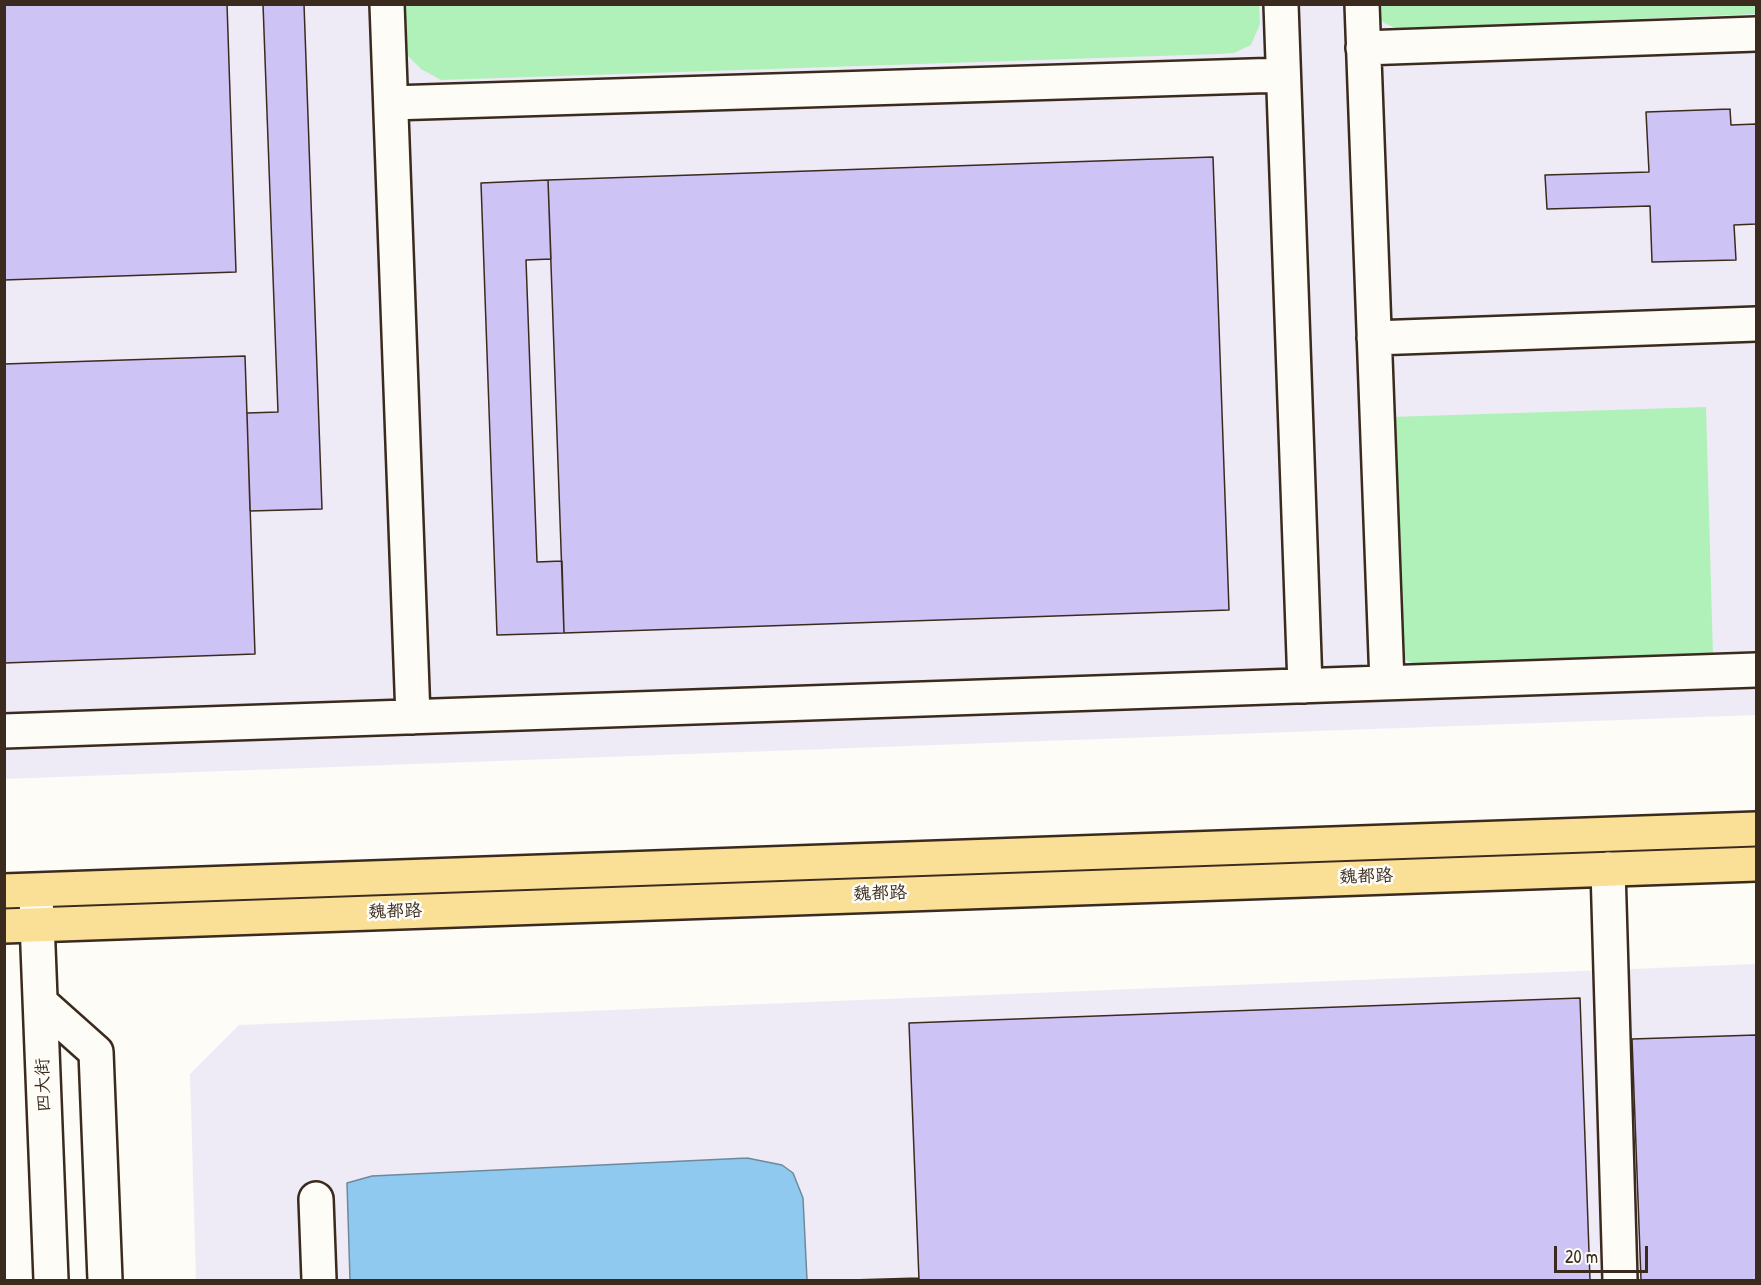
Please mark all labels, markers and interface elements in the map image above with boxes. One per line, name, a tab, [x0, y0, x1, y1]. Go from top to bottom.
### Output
street label: 魏都路	[1339, 865, 1393, 889]
street label: 魏都路	[853, 882, 907, 906]
street label: 魏都路	[368, 900, 422, 924]
street label: 四大街	[32, 1058, 56, 1112]
scale bar	[1557, 1234, 1652, 1272]
text: 20 m	[1565, 1244, 1598, 1269]

